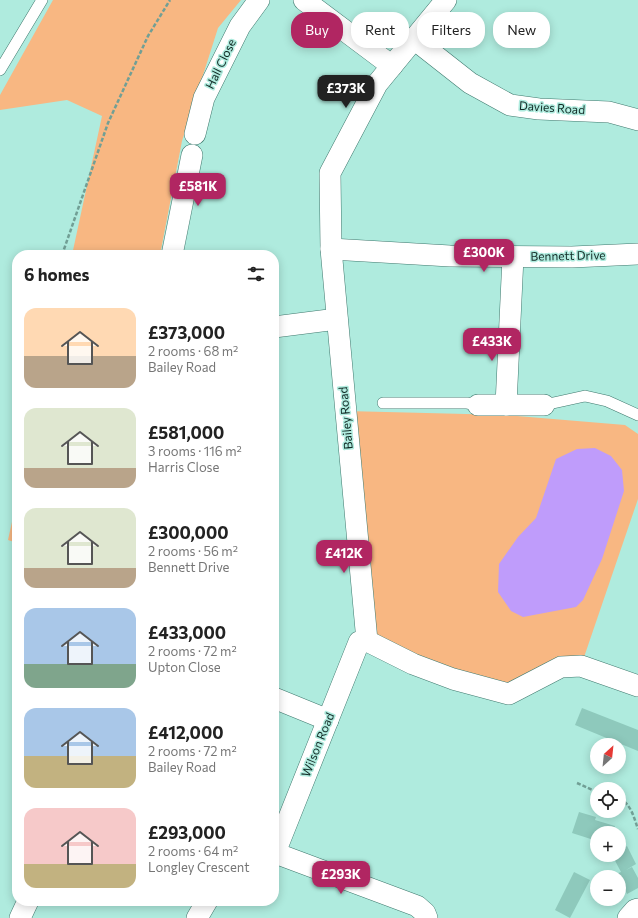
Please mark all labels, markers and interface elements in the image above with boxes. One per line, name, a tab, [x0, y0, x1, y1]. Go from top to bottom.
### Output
chip: Buy	[291, 12, 343, 48]
chip: Rent	[351, 12, 409, 48]
chip: Filters	[417, 12, 485, 48]
chip: New	[493, 12, 550, 48]
street label: Hall Close	[202, 36, 238, 91]
pin: £373K	[318, 75, 374, 109]
text: £373K	[326, 80, 366, 96]
street label: Davies Road	[518, 98, 586, 116]
pin: £581K	[170, 173, 226, 207]
text: £581K	[179, 178, 217, 194]
pin: £300K	[456, 239, 512, 273]
text: £300K	[463, 244, 505, 260]
street label: Bennett Drive	[530, 247, 606, 263]
icon: filters	[245, 263, 267, 285]
text: 6 homes	[24, 264, 89, 285]
text: £373,000	[148, 322, 225, 343]
icon: home	[56, 324, 104, 372]
pin: £433K	[464, 328, 520, 362]
text: £433K	[472, 333, 512, 349]
text: 2 rooms · 68 m²	[148, 343, 238, 359]
text: Bailey Road	[148, 359, 216, 375]
street label: Bailey Road	[335, 386, 355, 450]
text: £581,000	[148, 422, 224, 443]
icon: home	[56, 424, 104, 472]
text: 3 rooms · 116 m²	[148, 443, 242, 459]
text: Harris Close	[148, 459, 219, 475]
text: £300,000	[148, 522, 228, 543]
icon: home	[56, 524, 104, 572]
pin: £412K	[316, 540, 372, 574]
text: 2 rooms · 56 m²	[148, 543, 238, 559]
text: £412K	[325, 545, 363, 561]
text: Bennett Drive	[148, 559, 229, 575]
text: £433,000	[148, 622, 226, 643]
icon: home	[56, 624, 104, 672]
text: 2 rooms · 72 m²	[148, 643, 237, 659]
text: Upton Close	[148, 659, 221, 675]
street label: Wilson Road	[298, 710, 336, 779]
text: £412,000	[148, 722, 224, 743]
icon: home	[56, 724, 104, 772]
north arrow	[590, 738, 626, 774]
map controls	[590, 738, 626, 906]
text: 2 rooms · 72 m²	[148, 743, 237, 759]
text: Bailey Road	[148, 759, 216, 775]
button: locate	[590, 782, 626, 818]
text: £293,000	[148, 822, 226, 843]
icon: home	[56, 824, 104, 872]
button: +	[590, 826, 626, 862]
text: 2 rooms · 64 m²	[148, 843, 238, 859]
text: Longley Crescent	[148, 859, 250, 875]
pin: £293K	[313, 861, 369, 895]
text: £293K	[321, 866, 361, 882]
button: −	[590, 870, 626, 906]

